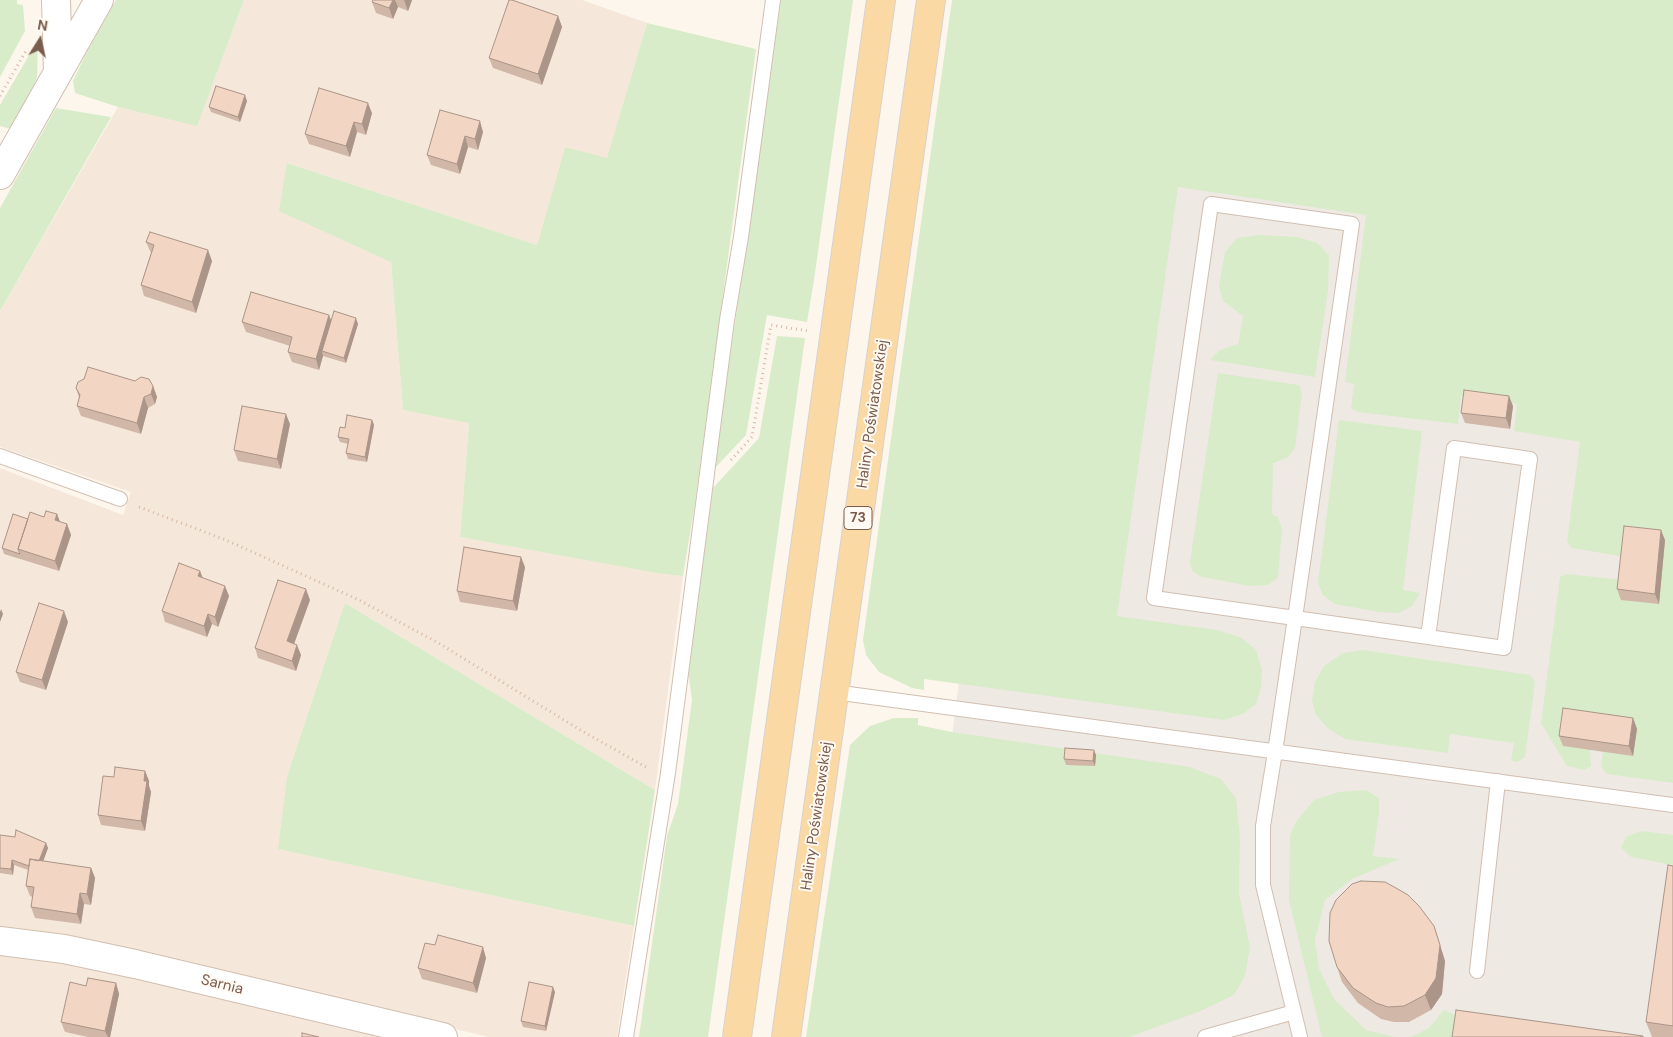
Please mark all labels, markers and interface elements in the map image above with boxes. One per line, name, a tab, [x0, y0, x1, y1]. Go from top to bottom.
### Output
north arrow	[15, 15, 65, 65]
text: N	[36, 15, 49, 35]
street label: Haliny Poświatowskiej	[854, 338, 892, 490]
road number: 73	[844, 506, 872, 530]
street label: Haliny Poświatowskiej	[798, 740, 836, 892]
street label: Sarnia	[199, 971, 245, 999]

